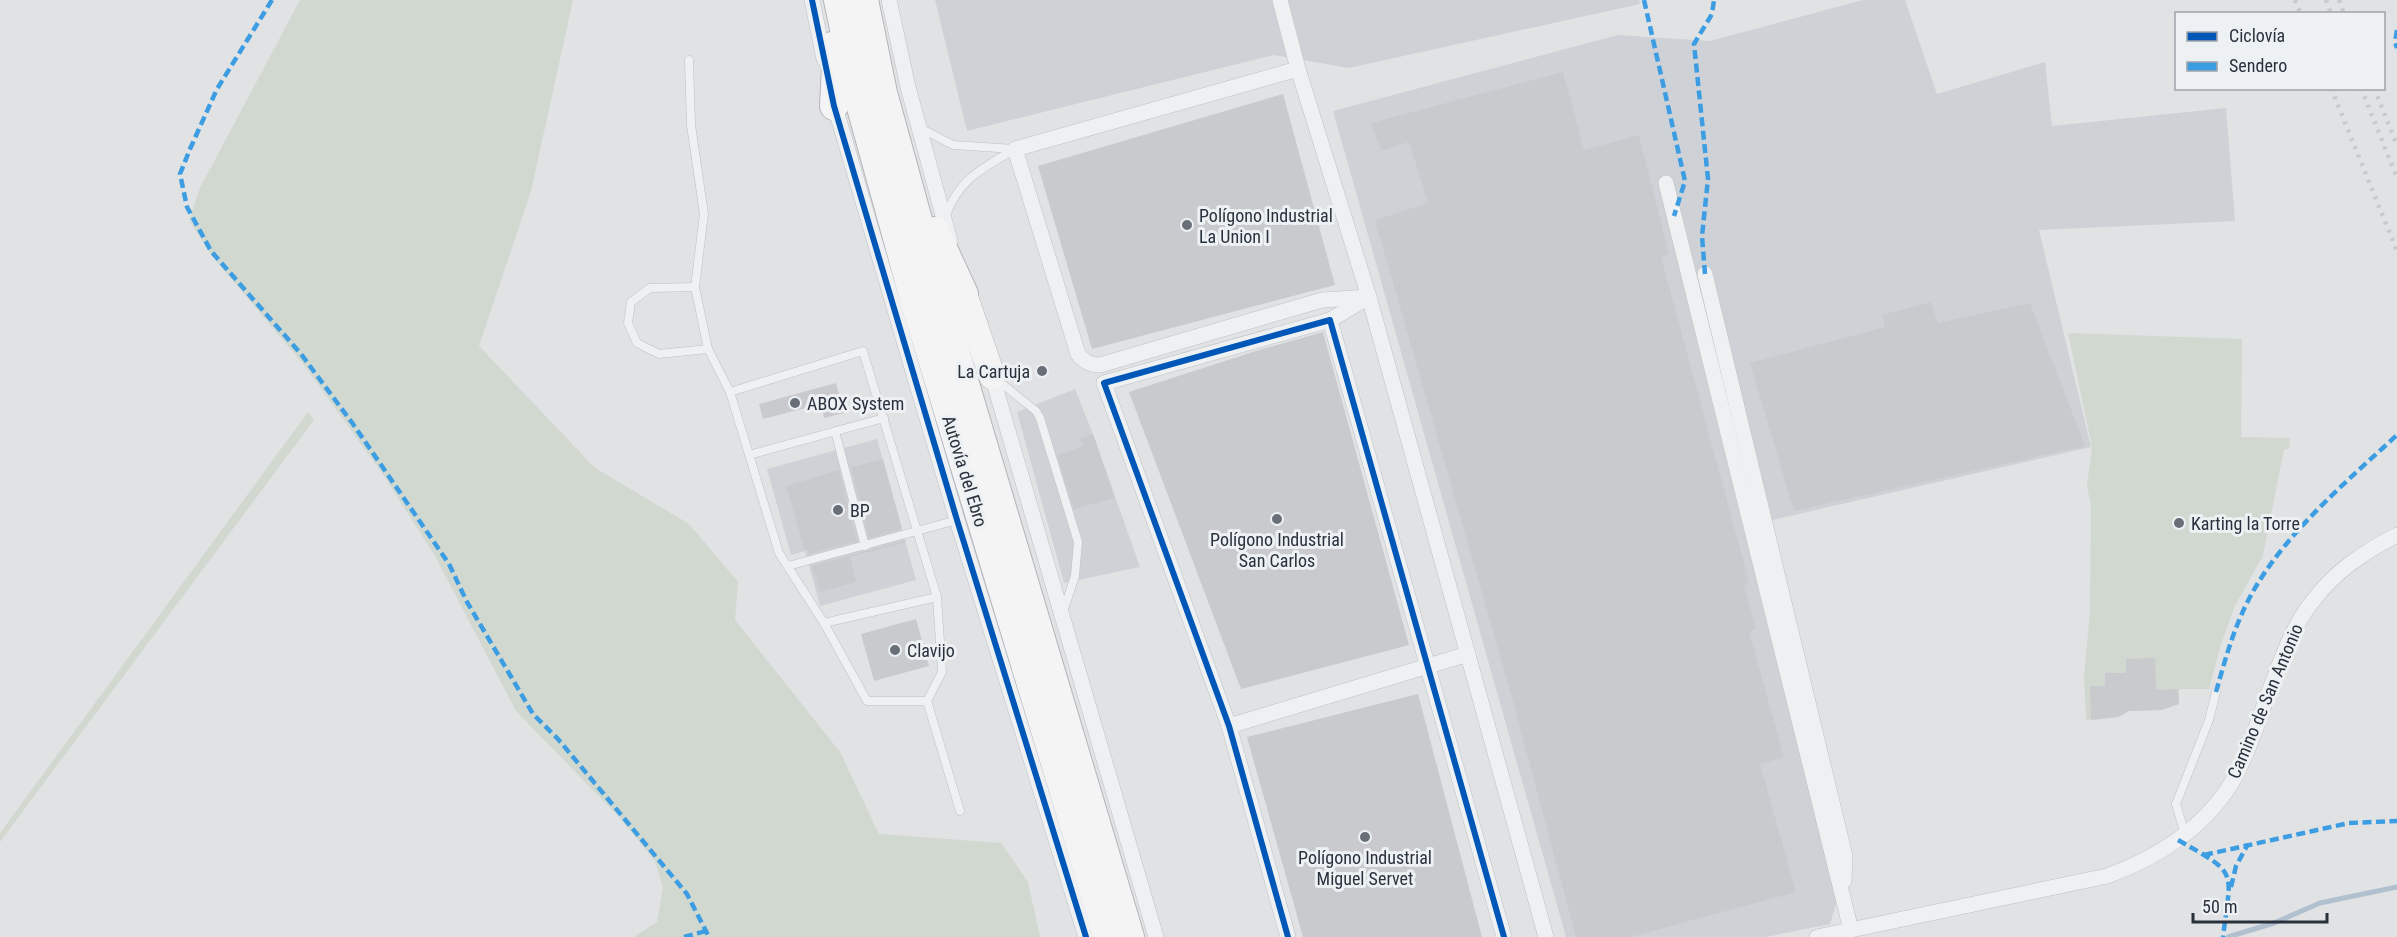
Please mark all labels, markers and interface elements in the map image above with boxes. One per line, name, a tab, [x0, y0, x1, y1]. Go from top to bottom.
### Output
legend	[2175, 12, 2385, 90]
text: Ciclovía	[2229, 25, 2285, 46]
text: Sendero	[2229, 55, 2287, 76]
place label: Polígono Industrial La Union I	[1199, 205, 1333, 247]
marker: Polígono Industrial La Union I	[1180, 218, 1194, 232]
place label: La Cartuja	[957, 361, 1030, 382]
marker: La Cartuja	[1035, 364, 1049, 378]
place label: ABOX System	[807, 393, 904, 414]
marker: ABOX System	[788, 396, 802, 410]
street label: Autovía del Ebro	[938, 413, 992, 529]
place label: BP	[850, 500, 870, 521]
marker: BP	[831, 503, 845, 517]
marker: Polígono Industrial San Carlos	[1270, 512, 1284, 526]
place label: Karting la Torre	[2191, 513, 2300, 534]
marker: Karting la Torre	[2172, 516, 2186, 530]
place label: Polígono Industrial San Carlos	[1210, 529, 1344, 571]
street label: Camino de San Antonio	[2223, 621, 2307, 781]
place label: Clavijo	[907, 640, 955, 661]
marker: Clavijo	[888, 643, 902, 657]
marker: Polígono Industrial Miguel Servet	[1358, 830, 1372, 844]
place label: Polígono Industrial Miguel Servet	[1298, 847, 1432, 889]
scale bar	[2193, 886, 2326, 924]
text: 50 m	[2202, 896, 2237, 917]

